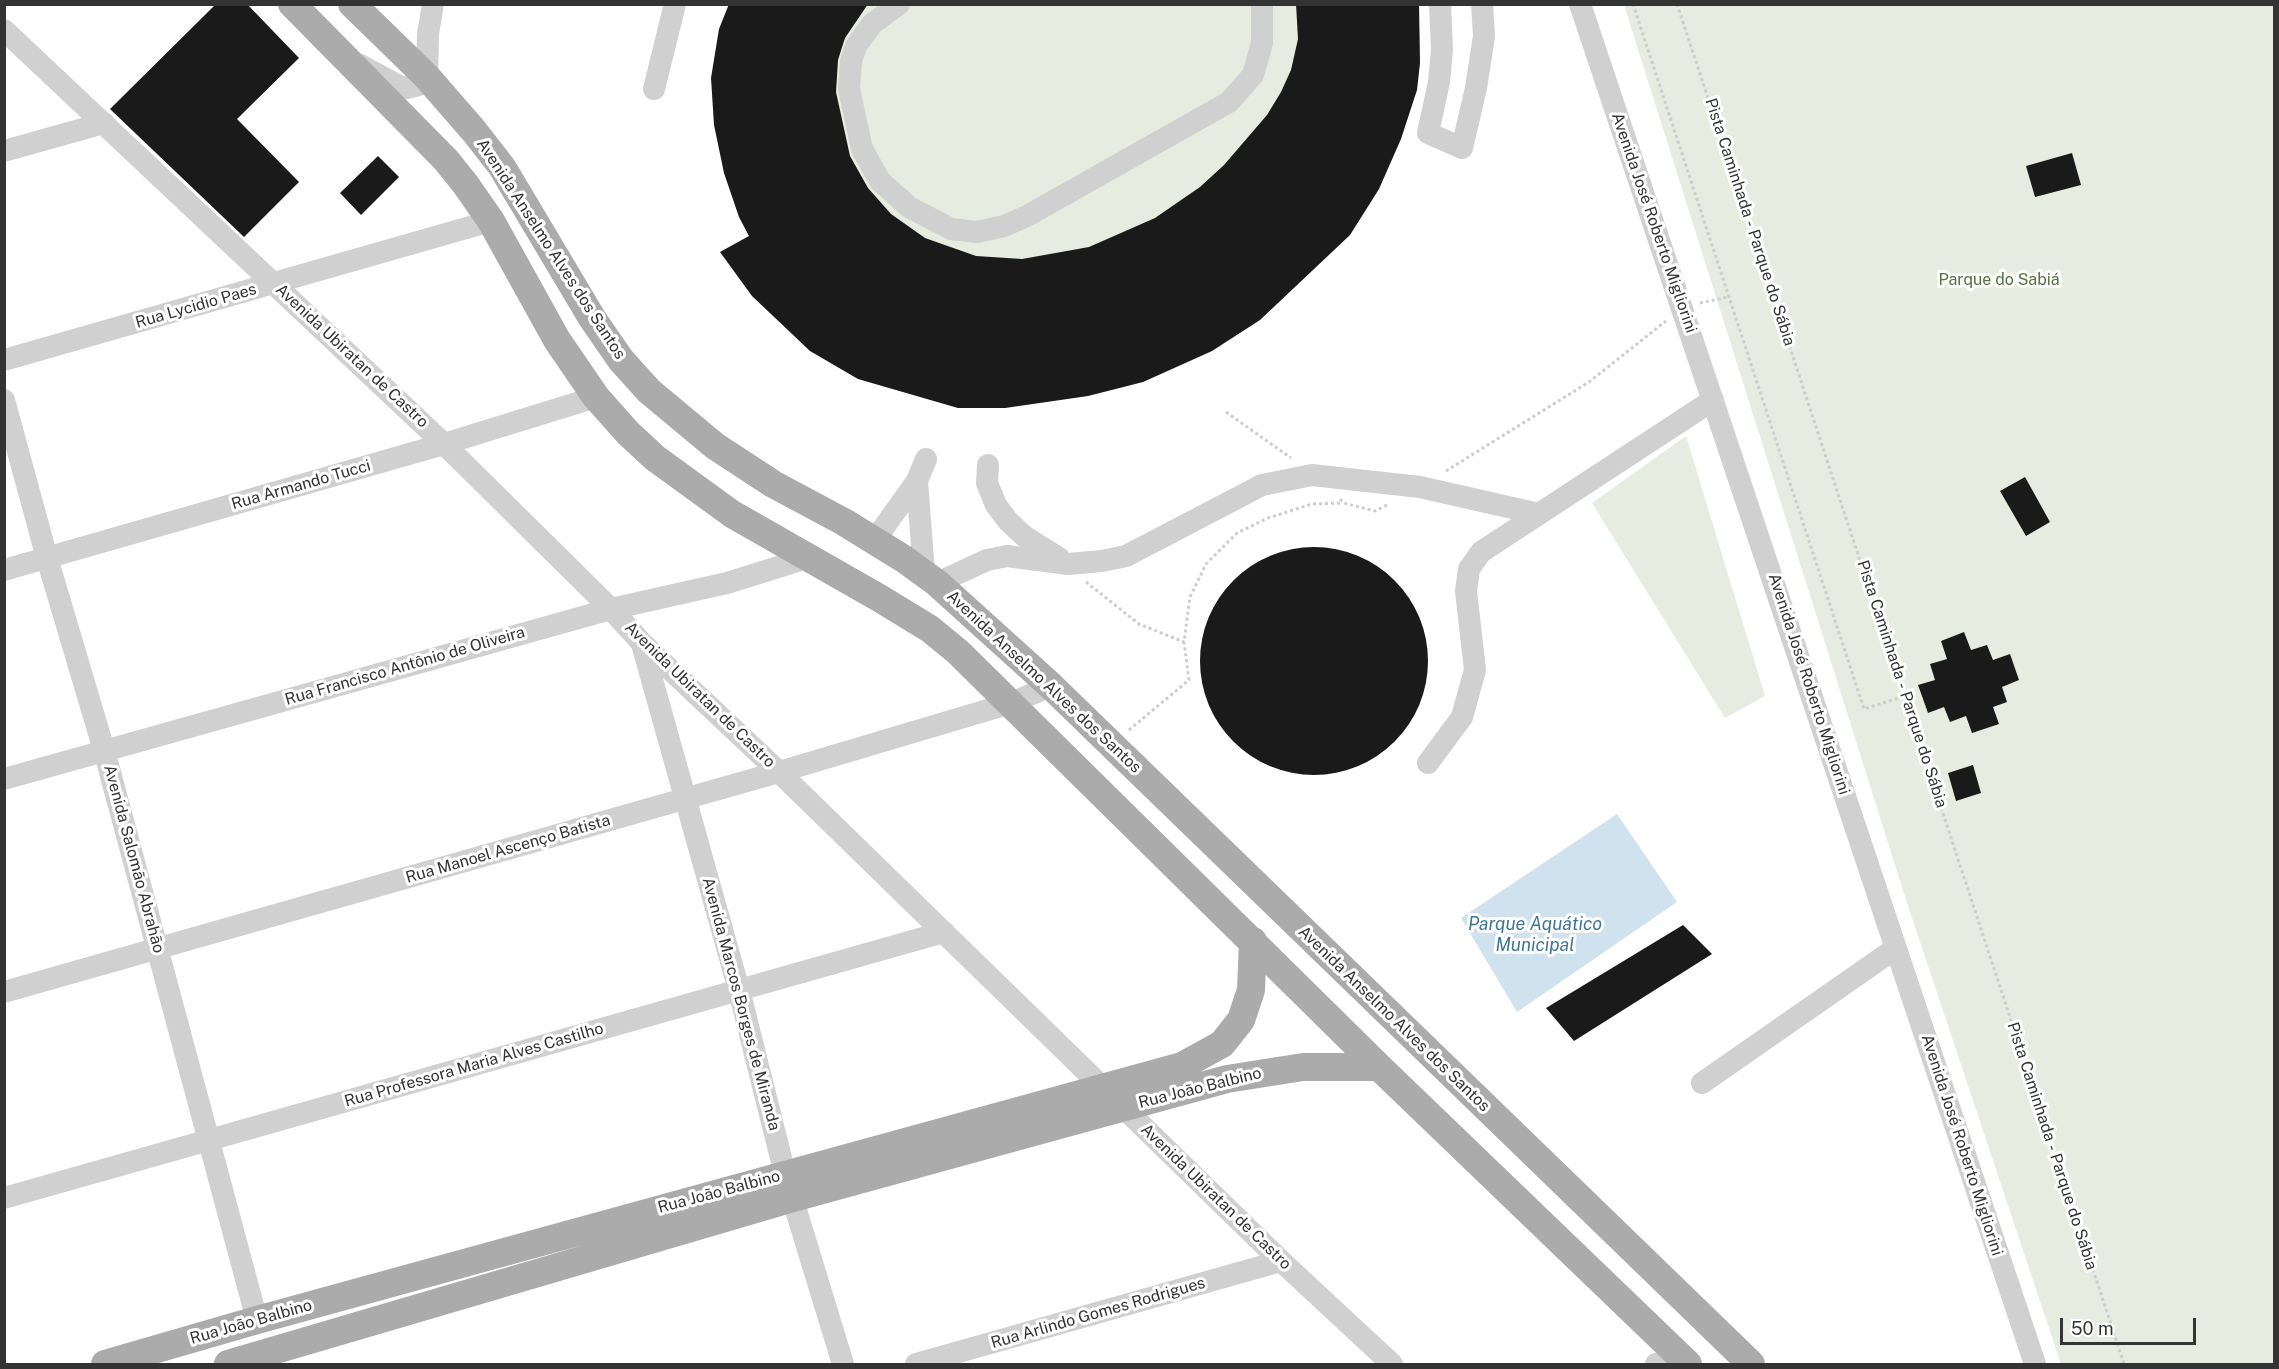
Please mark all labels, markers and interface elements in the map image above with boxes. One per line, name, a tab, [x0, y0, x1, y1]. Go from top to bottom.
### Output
street label: Pista Caminhada - Parque do Sábia	[1701, 96, 1799, 348]
street label: Avenida José Roberto Migliorini	[1607, 110, 1701, 336]
street label: Avenida Anselmo Alves dos Santos	[472, 135, 630, 363]
park label: Parque do Sabiá	[1938, 270, 2060, 290]
street label: Rua Lycidio Paes	[133, 280, 259, 332]
street label: Avenida Ubiratan de Castro	[272, 280, 432, 432]
street label: Rua Armando Tucci	[229, 456, 373, 514]
street label: Pista Caminhada - Parque do Sábia	[1853, 558, 1951, 810]
street label: Avenida José Roberto Migliorini	[1764, 571, 1854, 797]
street label: Avenida Anselmo Alves dos Santos	[943, 587, 1145, 777]
street label: Avenida Ubiratan de Castro	[621, 618, 779, 772]
street label: Rua Francisco Antônio de Oliveira	[283, 623, 527, 709]
street label: Avenida Salomão Abrahão	[100, 763, 168, 955]
street label: Rua Manoel Ascenço Batista	[404, 811, 612, 887]
street label: Avenida Marcos Borges de Miranda	[698, 875, 784, 1133]
water label: Parque Aquático Municipal	[1468, 913, 1602, 956]
street label: Avenida Anselmo Alves dos Santos	[1294, 922, 1494, 1116]
street label: Rua Professora Maria Alves Castilho	[342, 1019, 606, 1111]
street label: Pista Caminhada - Parque do Sábia	[2003, 1020, 2101, 1272]
street label: Avenida José Roberto Migliorini	[1917, 1032, 2007, 1258]
street label: Rua João Balbino	[1137, 1063, 1263, 1113]
street label: Avenida Ubiratan de Castro	[1137, 1120, 1295, 1274]
street label: Rua João Balbino	[656, 1166, 782, 1218]
street label: Rua Arlindo Gomes Rodrigues	[989, 1273, 1207, 1353]
street label: Rua João Balbino	[188, 1295, 314, 1349]
scale bar	[2063, 1306, 2200, 1344]
text: 50 m	[2071, 1318, 2114, 1339]

